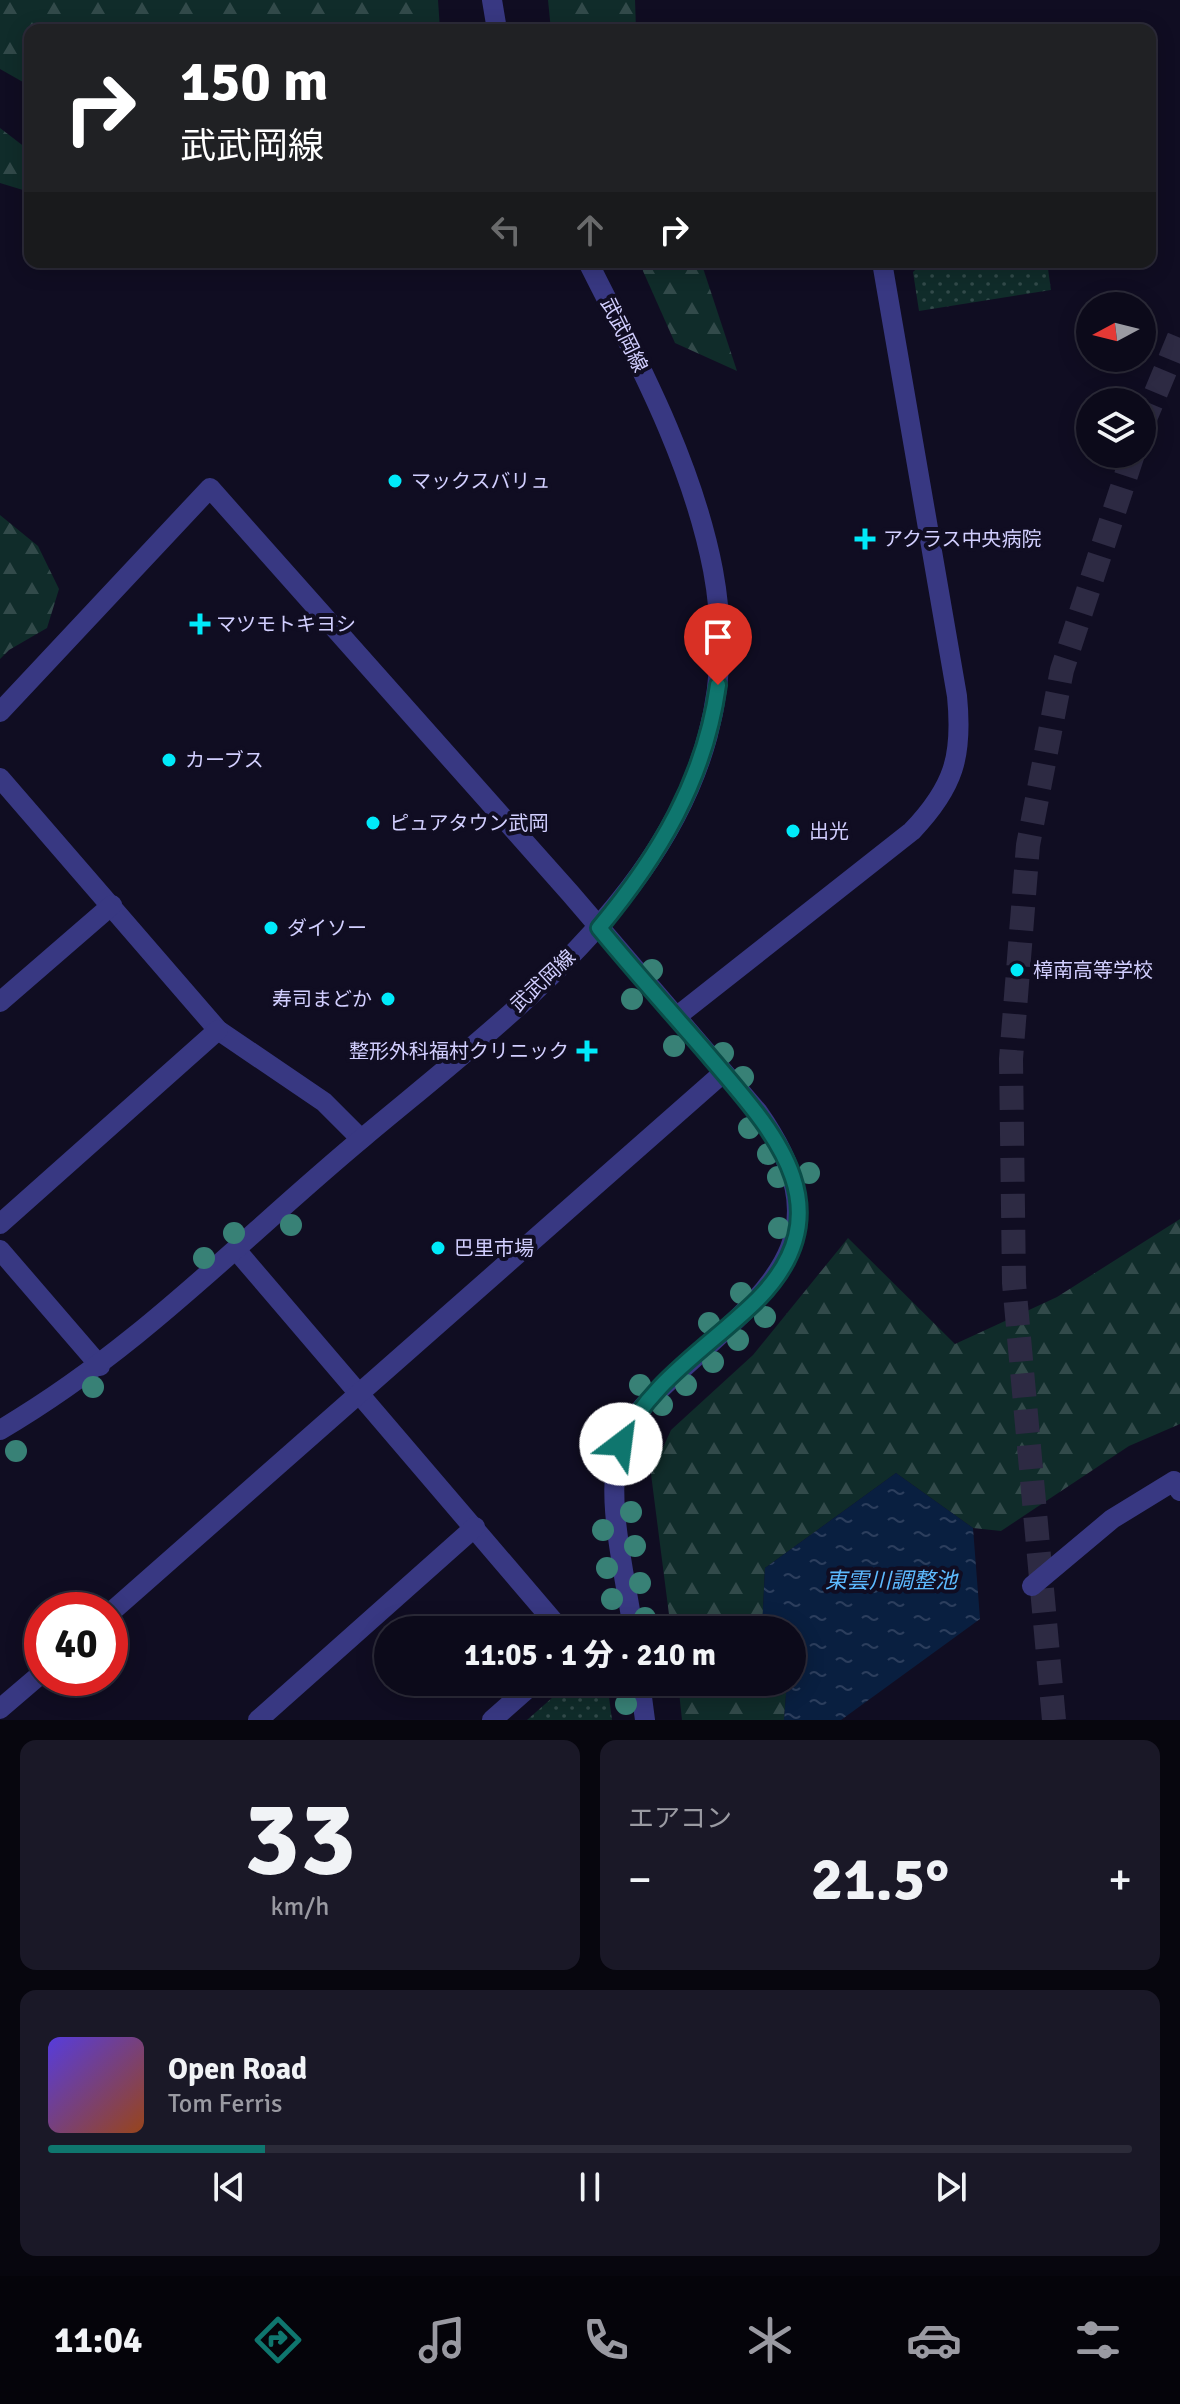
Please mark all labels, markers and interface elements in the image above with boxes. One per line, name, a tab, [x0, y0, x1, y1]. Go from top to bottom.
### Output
text: 150 m	[180, 47, 328, 116]
icon: right	[48, 56, 152, 160]
text: 武武岡線	[180, 124, 324, 169]
icon: left	[484, 208, 528, 252]
icon: ahead	[568, 208, 612, 252]
icon: right	[652, 208, 696, 252]
north arrow	[1076, 292, 1156, 372]
map controls	[1076, 292, 1156, 468]
street label: 武武岡線	[595, 294, 653, 376]
button: layers	[1076, 388, 1156, 468]
place label: マックスバリュ	[411, 469, 550, 494]
marker: マックスバリュ	[386, 472, 404, 490]
place label: アクラス中央病院	[883, 527, 1042, 552]
marker: アクラス中央病院	[854, 528, 876, 550]
pin	[684, 603, 752, 685]
place label: マツモトキヨシ	[216, 612, 356, 637]
marker: マツモトキヨシ	[191, 615, 209, 633]
icon: arrive	[696, 615, 740, 659]
place label: カーブス	[185, 748, 264, 773]
marker: カーブス	[160, 751, 178, 769]
place label: ピュアタウン武岡	[389, 811, 549, 836]
marker: ピュアタウン武岡	[364, 814, 382, 832]
place label: 出光	[809, 819, 849, 844]
marker: 出光	[784, 822, 802, 840]
place label: ダイソー	[287, 916, 367, 941]
marker: ダイソー	[262, 919, 280, 937]
street label: 武武岡線	[505, 945, 581, 1017]
place label: 樟南高等学校	[1033, 958, 1153, 983]
marker: 樟南高等学校	[1008, 961, 1026, 979]
place label: 寿司まどか	[272, 987, 372, 1012]
marker: 寿司まどか	[379, 990, 397, 1008]
place label: 整形外科福村クリニック	[349, 1039, 569, 1064]
marker: 整形外科福村クリニック	[576, 1040, 598, 1062]
place label: 巴里市場	[454, 1236, 534, 1261]
marker: 巴里市場	[429, 1239, 447, 1257]
position arrow	[579, 1402, 663, 1486]
water label: 東雲川調整池	[825, 1567, 959, 1594]
speed limit sign: 40	[24, 1592, 128, 1696]
text: 11:05 · 1 分 · 210 m	[464, 1637, 716, 1674]
text: 33	[244, 1775, 356, 1903]
text: エアコン	[628, 1803, 732, 1835]
text: 21.5°	[811, 1843, 949, 1917]
text: −	[628, 1853, 652, 1907]
text: +	[1108, 1853, 1132, 1907]
text: km/h	[271, 1891, 329, 1923]
text: Open Road	[168, 2051, 307, 2088]
text: Tom Ferris	[168, 2088, 282, 2120]
icon: previous	[207, 2165, 251, 2209]
icon: pause	[568, 2165, 612, 2209]
icon: next	[929, 2165, 973, 2209]
icon: directions	[250, 2312, 306, 2368]
icon: music	[414, 2312, 470, 2368]
icon: phone	[578, 2312, 634, 2368]
icon: climate	[742, 2312, 798, 2368]
icon: car	[906, 2312, 962, 2368]
icon: filters	[1070, 2312, 1126, 2368]
text: 11:04	[54, 2318, 142, 2363]

